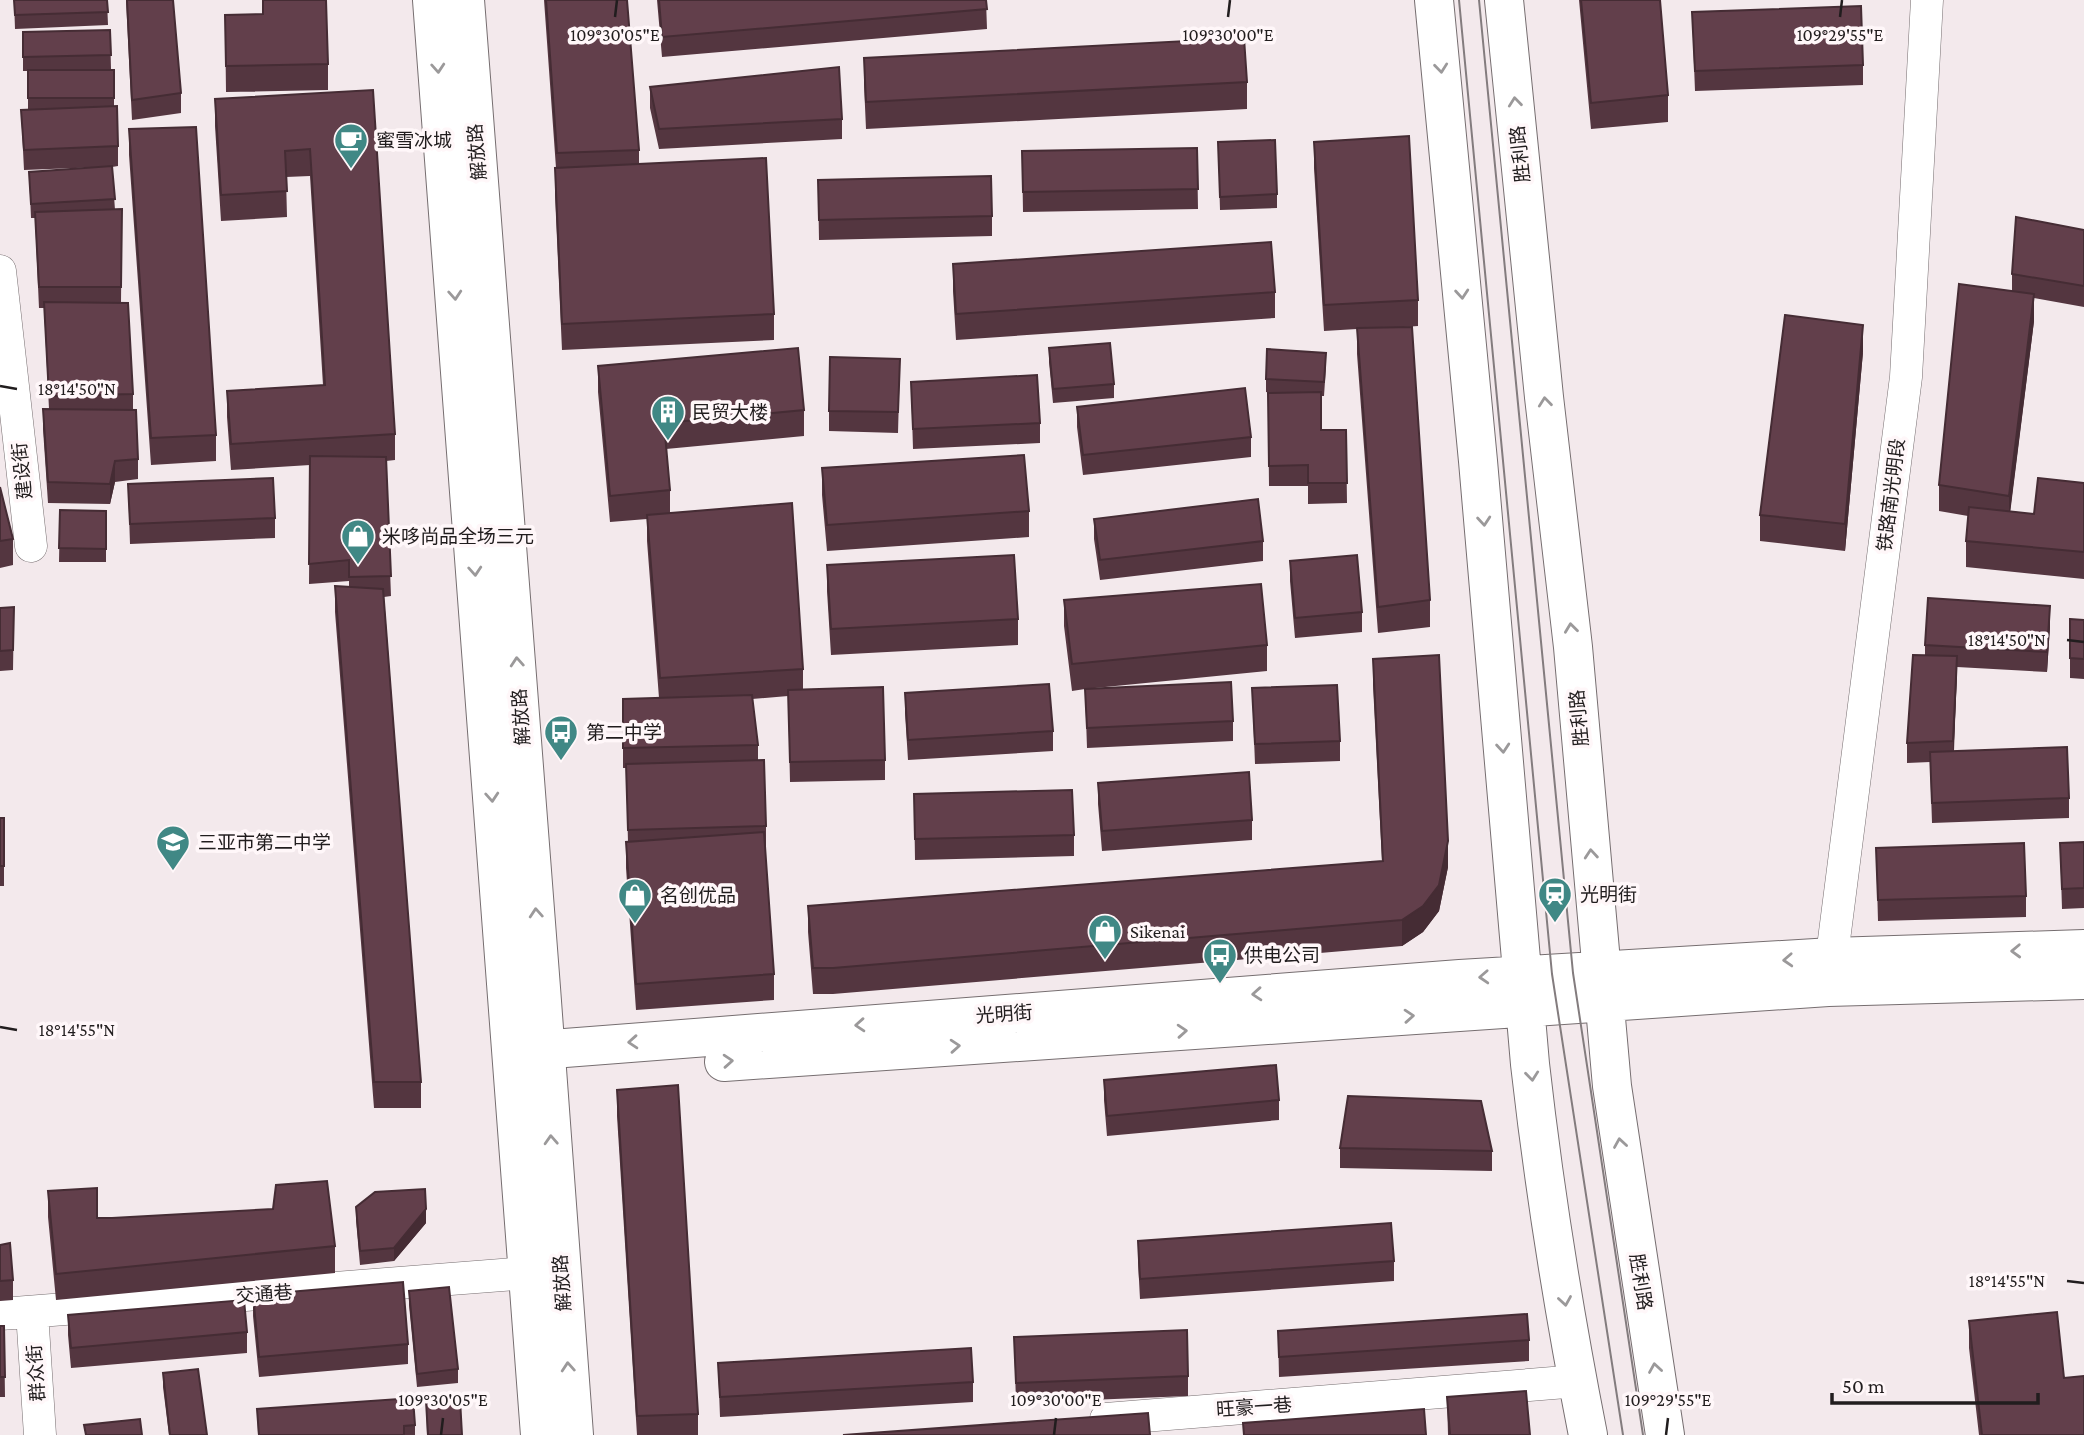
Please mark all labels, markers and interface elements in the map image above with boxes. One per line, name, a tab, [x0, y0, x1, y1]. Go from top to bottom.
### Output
text: 109°30'05"E	[570, 25, 660, 45]
text: 109°30'00"E	[1183, 25, 1274, 45]
text: 109°29'55"E	[1797, 25, 1884, 45]
one-way arrow	[430, 63, 445, 74]
one-way arrow	[1433, 63, 1448, 74]
one-way arrow	[1507, 96, 1522, 108]
cafe icon: 蜜雪冰城	[332, 121, 370, 170]
street label: 解放路	[464, 123, 490, 181]
street label: 胜利路	[1507, 125, 1533, 183]
place label: 蜜雪冰城	[376, 130, 452, 151]
one-way arrow	[1455, 289, 1470, 300]
one-way arrow	[447, 290, 462, 301]
text: 18°14'50"N	[38, 379, 116, 399]
building icon: 民贸大楼	[649, 393, 687, 442]
one-way arrow	[1537, 396, 1552, 408]
place label: 民贸大楼	[692, 402, 768, 423]
street label: 铁路南光明段	[1874, 437, 1908, 553]
street label: 建设街	[9, 442, 35, 500]
one-way arrow	[1476, 516, 1491, 527]
shop icon: 米哆尚品全场三元	[339, 517, 377, 566]
place label: 米哆尚品全场三元	[382, 526, 534, 547]
one-way arrow	[468, 565, 483, 576]
one-way arrow	[1564, 622, 1579, 633]
text: 18°14'50"N	[1968, 630, 2046, 650]
one-way arrow	[509, 656, 524, 667]
street label: 解放路	[509, 688, 533, 746]
street label: 胜利路	[1566, 689, 1592, 747]
bus stop icon: 第二中学	[542, 713, 580, 762]
place label: 第二中学	[586, 722, 662, 743]
one-way arrow	[1496, 742, 1511, 753]
one-way arrow	[484, 792, 499, 803]
school or university icon: 三亚市第二中学	[154, 823, 192, 872]
place label: 三亚市第二中学	[198, 832, 331, 853]
one-way arrow	[1584, 849, 1599, 860]
station icon: 光明街	[1536, 875, 1574, 924]
shop icon: 名创优品	[616, 876, 654, 925]
place label: 光明街	[1580, 884, 1637, 905]
place label: 名创优品	[660, 885, 736, 906]
one-way arrow	[529, 907, 544, 918]
shop icon: Sikenai	[1086, 912, 1124, 961]
place label: Sikenai	[1130, 921, 1185, 942]
bus stop icon: 供电公司	[1201, 936, 1239, 985]
one-way arrow	[2010, 944, 2021, 959]
place label: 供电公司	[1244, 945, 1320, 966]
one-way arrow	[1783, 952, 1794, 967]
one-way arrow	[1479, 970, 1490, 985]
one-way arrow	[1252, 986, 1263, 1001]
street label: 光明街	[975, 1002, 1033, 1026]
one-way arrow	[1403, 1009, 1414, 1024]
one-way arrow	[854, 1017, 865, 1032]
text: 18°14'55"N	[39, 1020, 115, 1040]
one-way arrow	[1176, 1024, 1187, 1039]
one-way arrow	[627, 1034, 638, 1049]
one-way arrow	[949, 1039, 960, 1054]
one-way arrow	[722, 1054, 733, 1069]
one-way arrow	[1524, 1071, 1539, 1082]
one-way arrow	[544, 1134, 559, 1145]
one-way arrow	[1612, 1137, 1627, 1149]
street label: 胜利路	[1626, 1252, 1656, 1312]
street label: 解放路	[550, 1254, 574, 1312]
text: 18°14'55"N	[1969, 1271, 2045, 1291]
street label: 交通巷	[235, 1282, 293, 1306]
one-way arrow	[1557, 1296, 1572, 1307]
street label: 群众街	[24, 1344, 48, 1402]
one-way arrow	[561, 1361, 576, 1372]
one-way arrow	[1647, 1362, 1662, 1373]
scale bar	[1832, 1362, 2038, 1406]
text: 50 m	[1842, 1374, 1885, 1398]
text: 109°30'05"E	[398, 1390, 488, 1410]
text: 109°30'00"E	[1011, 1390, 1102, 1410]
text: 109°29'55"E	[1625, 1390, 1712, 1410]
street label: 旺豪一巷	[1215, 1394, 1293, 1420]

